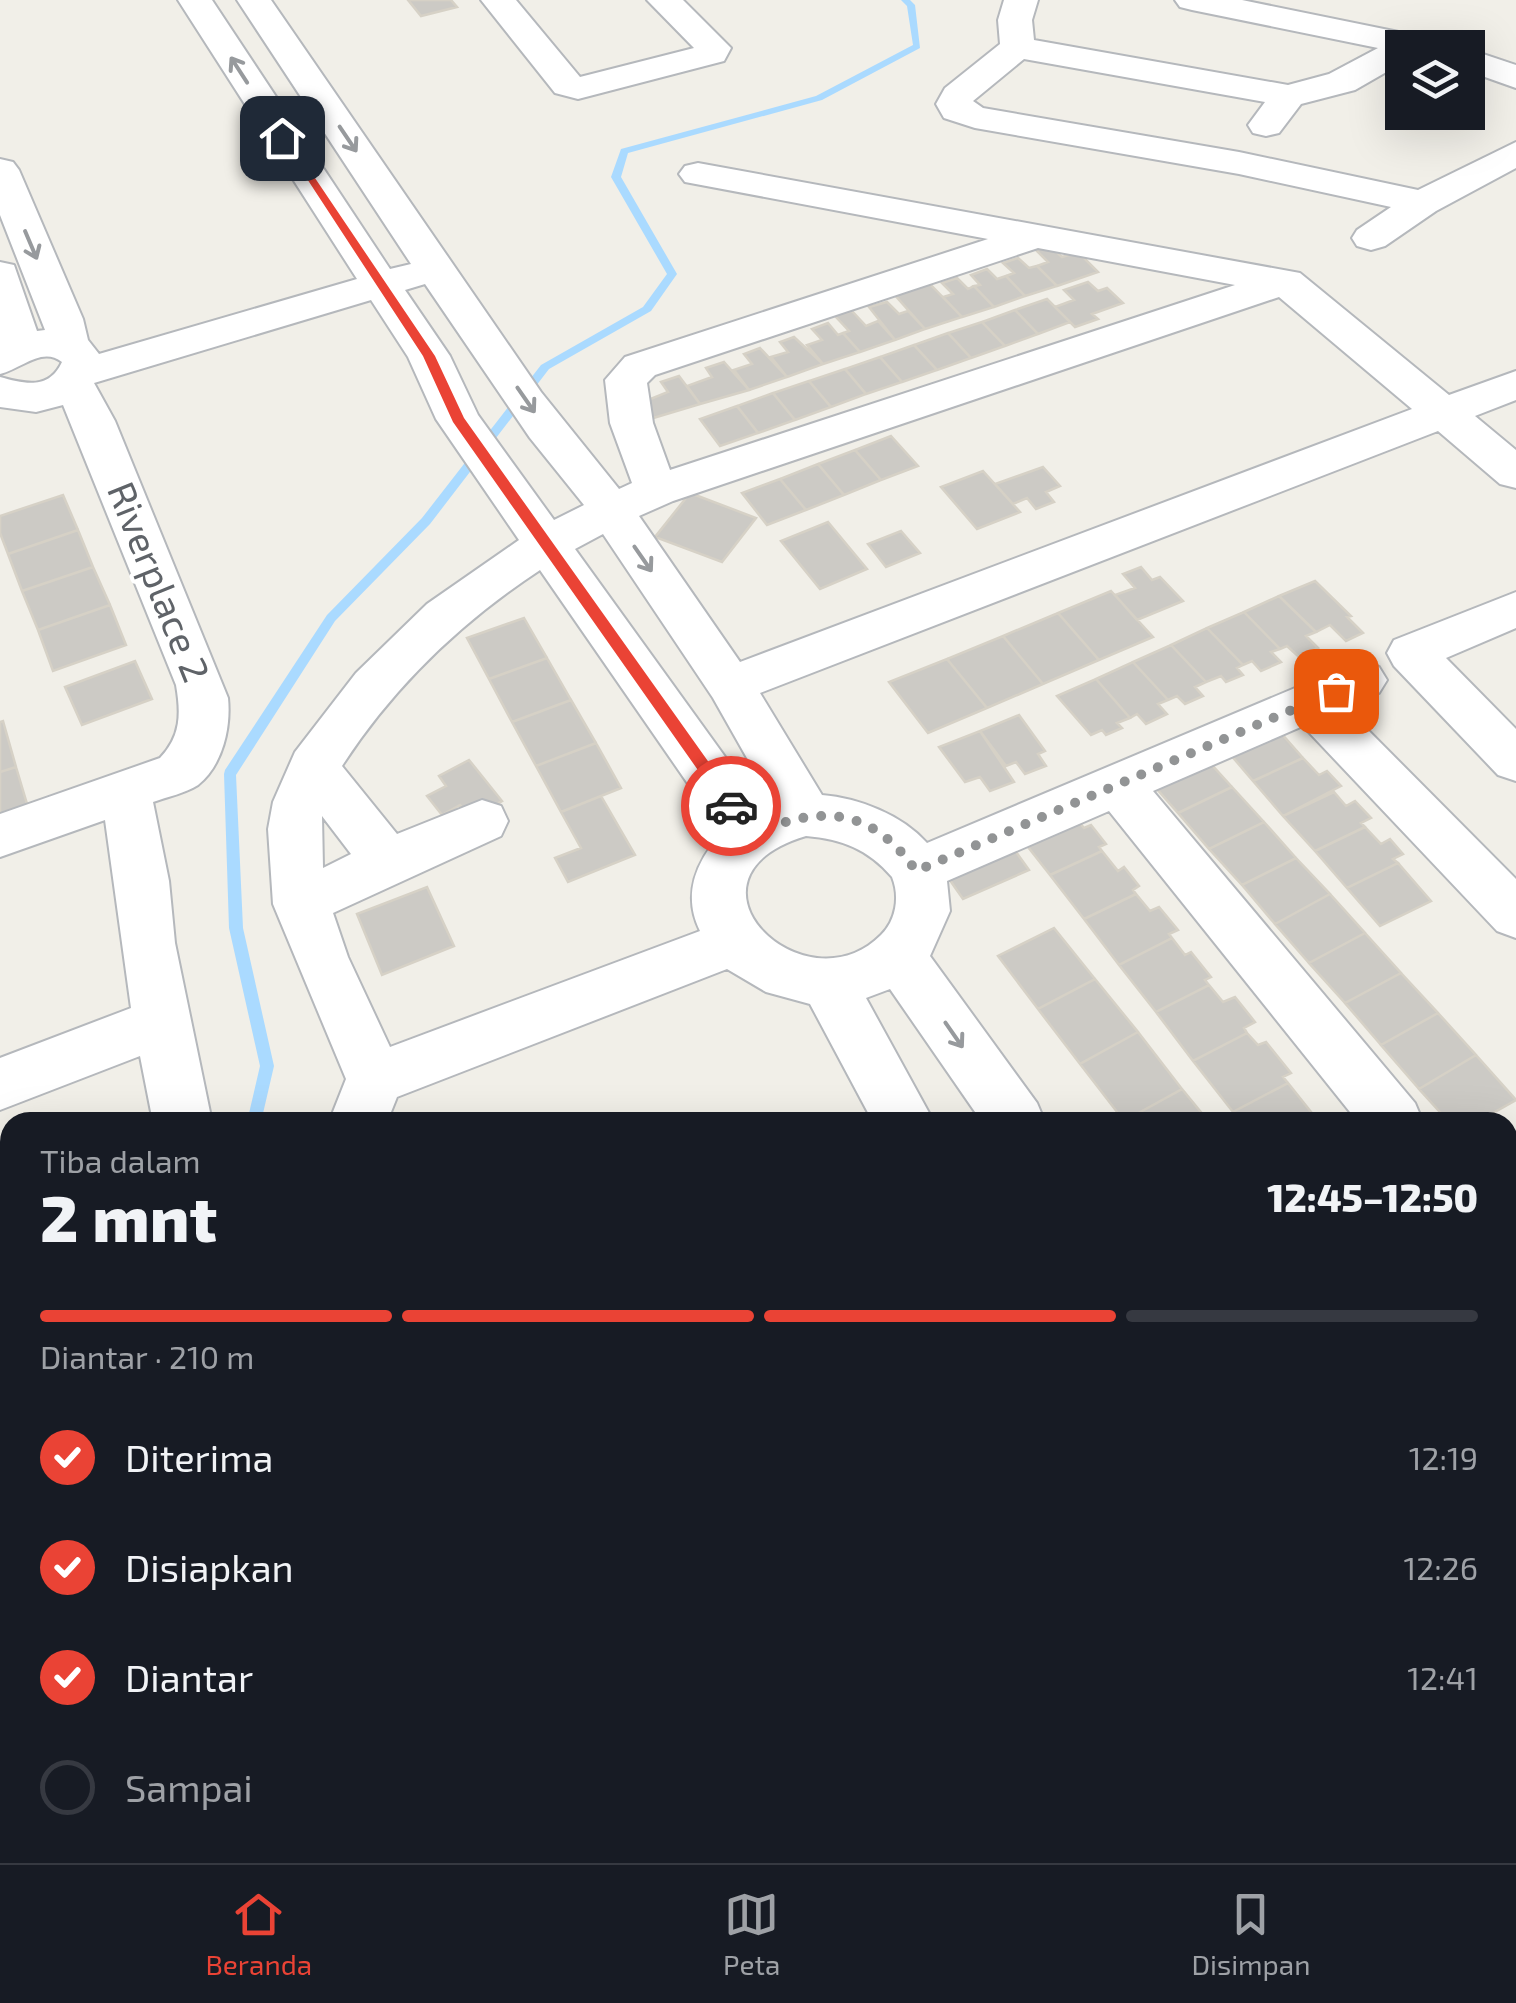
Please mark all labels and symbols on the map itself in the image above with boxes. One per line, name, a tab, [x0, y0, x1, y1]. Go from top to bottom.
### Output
one-way arrow	[229, 57, 250, 85]
pin	[240, 96, 325, 181]
one-way arrow	[337, 124, 358, 152]
one-way arrow	[24, 229, 42, 260]
one-way arrow	[515, 386, 536, 414]
street label: Riverplace 2	[99, 475, 221, 688]
one-way arrow	[632, 545, 653, 572]
pin	[1294, 649, 1379, 734]
courier	[681, 756, 781, 856]
one-way arrow	[943, 1020, 964, 1048]

